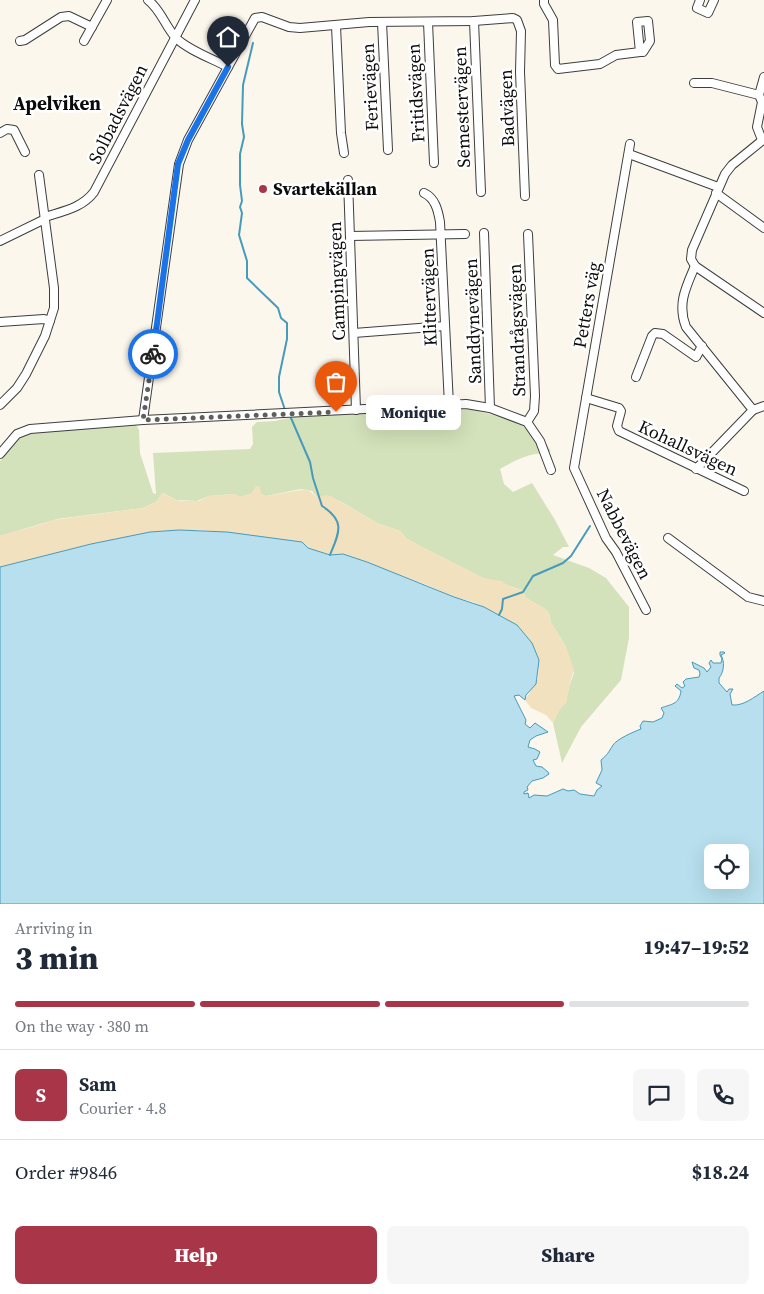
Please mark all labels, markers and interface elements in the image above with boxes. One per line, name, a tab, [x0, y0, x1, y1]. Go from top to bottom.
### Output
pin	[207, 16, 249, 67]
icon: home	[214, 23, 242, 51]
street label: Ferievägen	[355, 42, 384, 132]
street label: Fritidsvägen	[400, 43, 431, 143]
street label: Semestervägen	[447, 46, 476, 168]
street label: Solbadsvägen	[82, 60, 153, 168]
street label: Badvägen	[493, 69, 520, 147]
district label: Apelviken	[13, 90, 101, 116]
place label: Svartekällan	[273, 176, 377, 201]
marker: Svartekällan	[257, 183, 269, 195]
street label: Campingvägen	[322, 221, 351, 341]
street label: Klittervägen	[414, 247, 443, 347]
street label: Sanddynevägen	[458, 258, 487, 384]
street label: Petters väg	[567, 260, 606, 350]
street label: Strandrågsvägen	[502, 263, 531, 397]
courier	[128, 329, 178, 379]
icon: bike	[139, 340, 167, 368]
pin	[315, 361, 357, 412]
icon: bag	[322, 368, 350, 396]
callout: Monique	[366, 394, 461, 430]
text: Monique	[381, 401, 446, 423]
street label: Kohallsvägen	[634, 414, 742, 481]
street label: Nabbevägen	[591, 484, 658, 584]
map controls	[704, 844, 749, 889]
button: locate	[704, 844, 749, 889]
text: Arriving in	[15, 917, 93, 939]
text: 19:47–19:52	[644, 934, 749, 960]
text: 3 min	[15, 936, 98, 980]
text: On the way · 380 m	[15, 1015, 149, 1037]
button: chat	[633, 1069, 685, 1121]
button: phone	[697, 1069, 749, 1121]
text: Sam	[79, 1071, 117, 1097]
text: S	[36, 1082, 46, 1108]
text: Courier · 4.8	[79, 1097, 167, 1119]
text: Order #9846	[15, 1159, 117, 1185]
text: $18.24	[692, 1159, 749, 1185]
button: Help	[15, 1226, 377, 1284]
button: Share	[387, 1226, 749, 1284]

